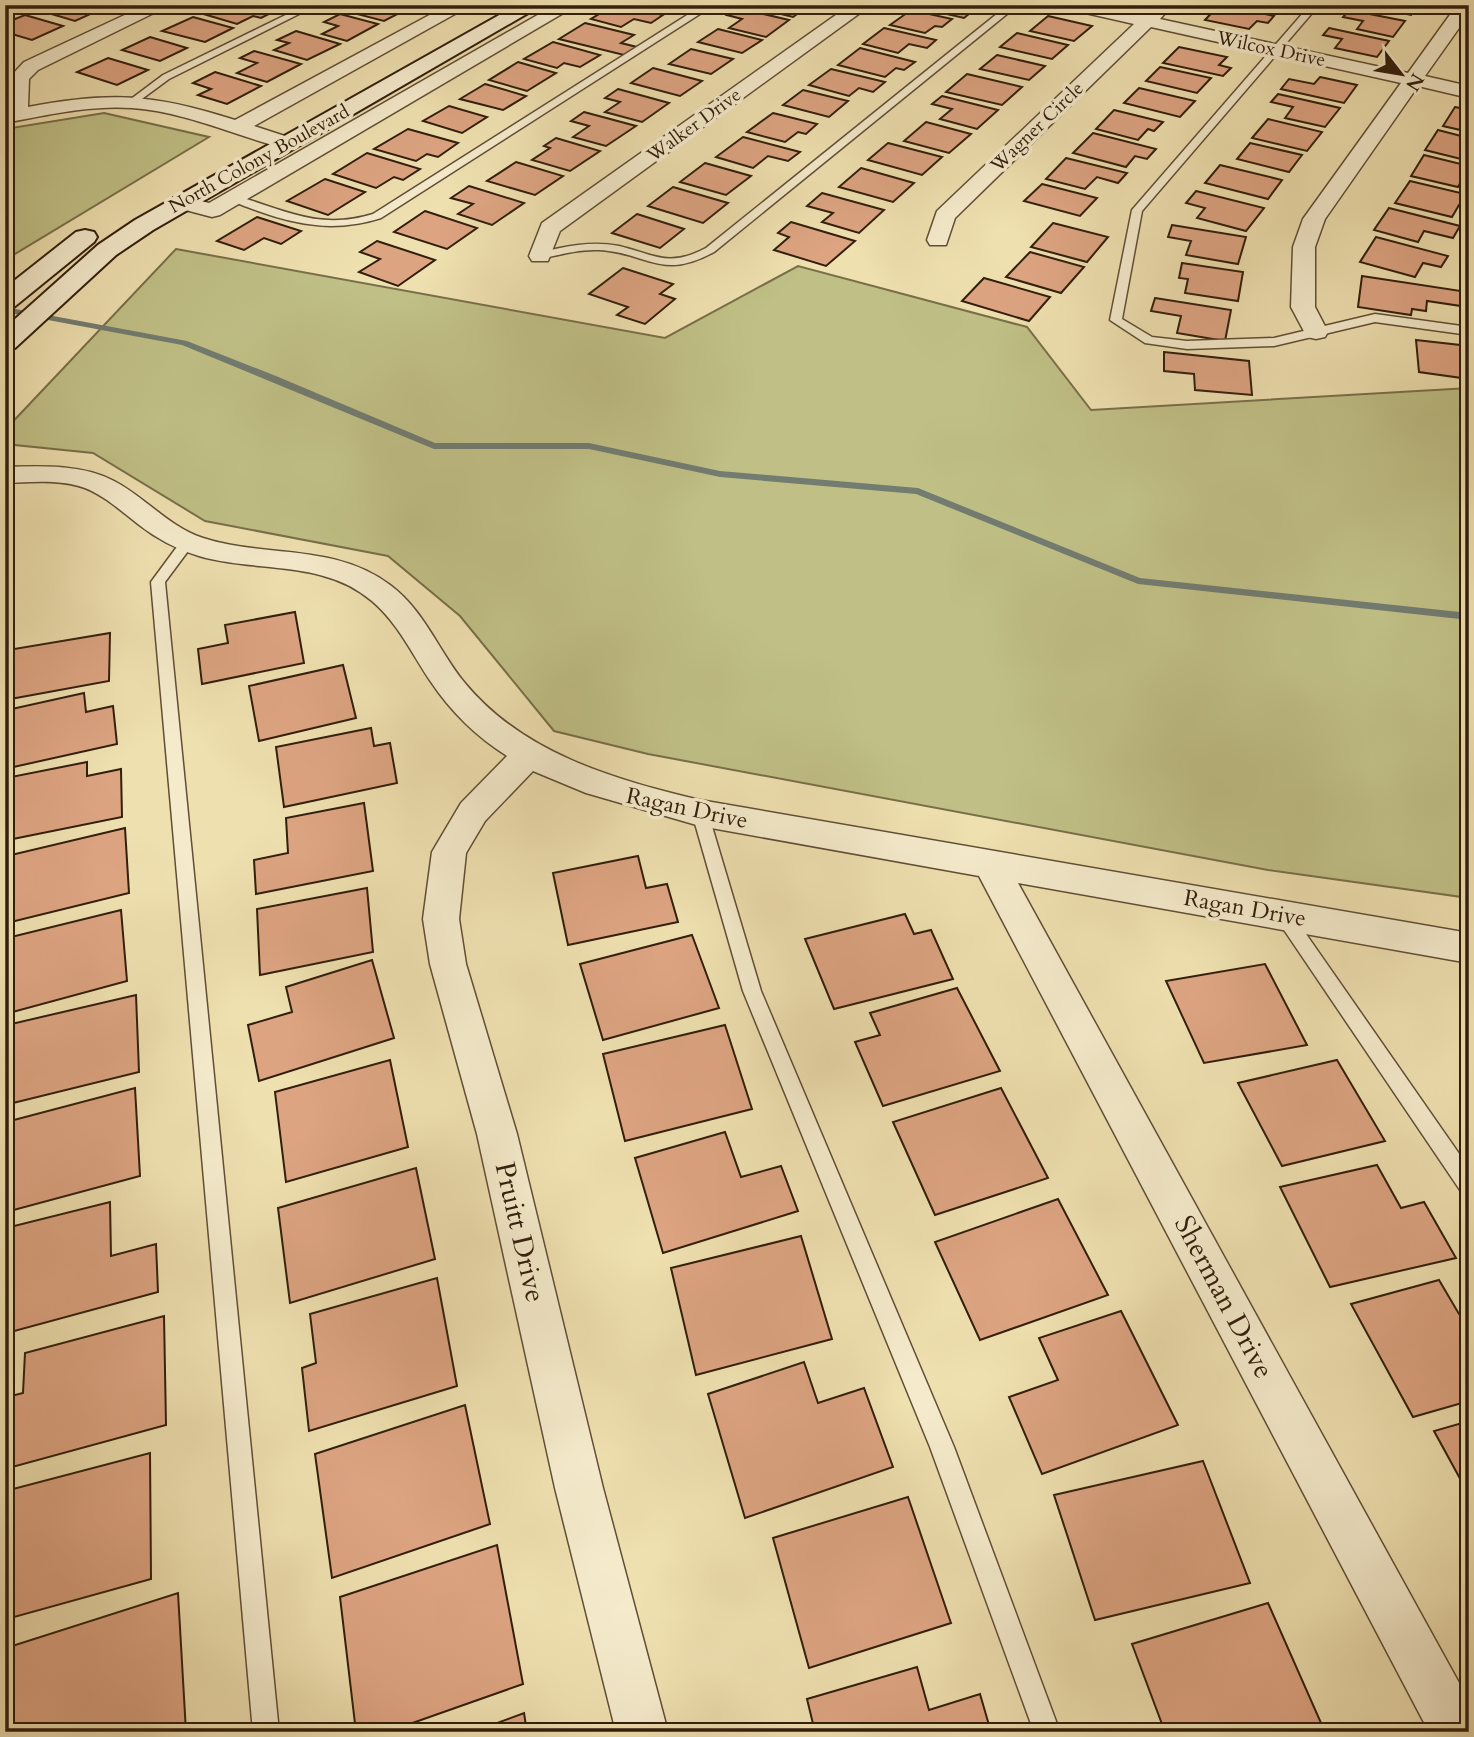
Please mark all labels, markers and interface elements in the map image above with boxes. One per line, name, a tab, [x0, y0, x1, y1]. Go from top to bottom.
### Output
street label: Wilcox Drive	[1213, 25, 1328, 73]
north arrow	[1366, 38, 1436, 108]
text: N	[1399, 68, 1430, 96]
street label: Wagner Circle	[984, 76, 1089, 179]
street label: Walker Drive	[641, 82, 746, 169]
street label: North Colony Boulevard	[164, 98, 354, 220]
street label: Ragan Drive	[623, 780, 751, 836]
street label: Ragan Drive	[1181, 882, 1309, 934]
street label: Pruitt Drive	[485, 1158, 555, 1306]
street label: Sherman Drive	[1165, 1209, 1283, 1385]

